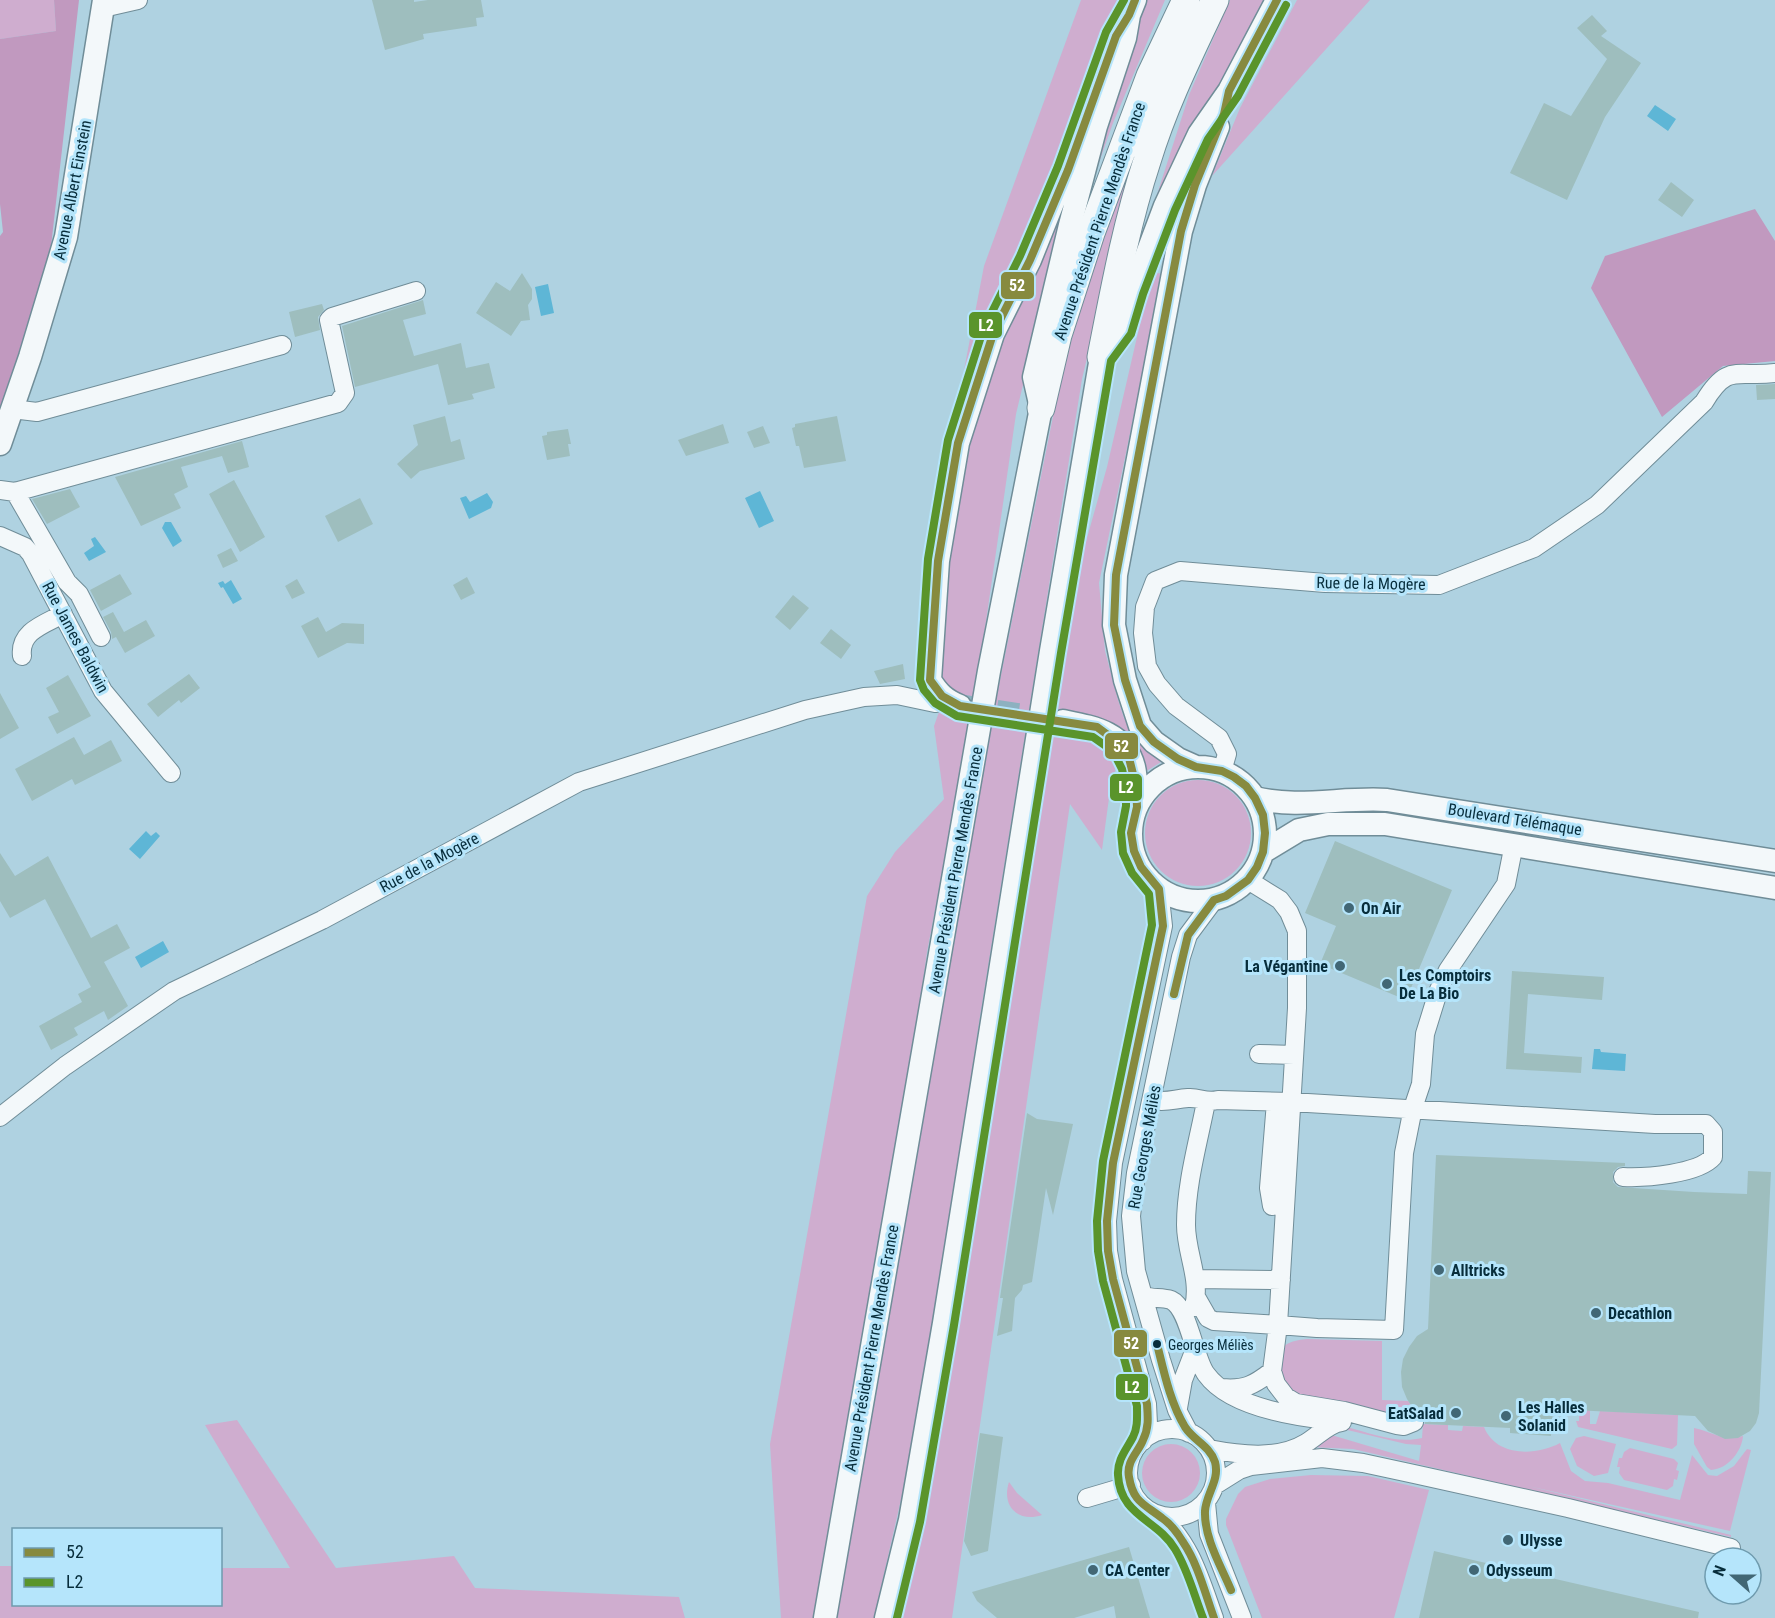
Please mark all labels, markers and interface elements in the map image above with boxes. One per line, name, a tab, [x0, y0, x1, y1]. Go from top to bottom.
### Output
street label: Avenue Président Pierre Mendès France	[1050, 100, 1149, 343]
street label: Avenue Albert Einstein	[50, 119, 95, 262]
line badge: 52	[1000, 271, 1035, 300]
text: 52	[1009, 276, 1025, 295]
line badge: L2	[968, 311, 1003, 339]
text: L2	[978, 316, 994, 335]
street label: Rue de la Mogère	[1316, 573, 1426, 594]
street label: Rue James Baldwin	[38, 578, 113, 696]
line badge: 52	[1104, 732, 1139, 760]
text: 52	[1113, 737, 1129, 756]
street label: Avenue Président Pierre Mendès France	[924, 745, 987, 995]
line badge: L2	[1109, 773, 1143, 802]
text: L2	[1118, 778, 1134, 797]
street label: Boulevard Télémaque	[1447, 800, 1583, 839]
street label: Rue de la Mogère	[377, 828, 482, 896]
place label: On Air	[1361, 899, 1401, 918]
marker: On Air	[1342, 901, 1356, 915]
place label: La Végantine	[1245, 957, 1328, 976]
marker: La Végantine	[1333, 959, 1347, 973]
place label: Les Comptoirs De La Bio	[1399, 966, 1491, 1003]
marker: Les Comptoirs De La Bio	[1380, 977, 1394, 991]
street label: Rue Georges Méliès	[1124, 1084, 1165, 1210]
street label: Avenue Président Pierre Mendès France	[840, 1223, 903, 1473]
place label: Alltricks	[1451, 1261, 1505, 1280]
marker: Alltricks	[1432, 1263, 1446, 1277]
place label: Decathlon	[1608, 1304, 1672, 1323]
marker: Decathlon	[1589, 1306, 1603, 1320]
line badge: 52	[1113, 1329, 1148, 1358]
text: 52	[1123, 1334, 1139, 1353]
place label: Georges Méliès	[1168, 1337, 1254, 1353]
marker: Georges Méliès	[1151, 1338, 1163, 1350]
line badge: L2	[1115, 1373, 1149, 1401]
text: L2	[1124, 1378, 1140, 1397]
place label: Les Halles Solanid	[1518, 1398, 1585, 1435]
place label: EatSalad	[1388, 1404, 1444, 1423]
marker: EatSalad	[1449, 1406, 1463, 1420]
marker: Les Halles Solanid	[1499, 1409, 1513, 1423]
legend	[12, 1528, 222, 1606]
place label: Ulysse	[1520, 1531, 1563, 1550]
marker: Ulysse	[1501, 1533, 1515, 1547]
text: 52	[66, 1541, 84, 1562]
north arrow	[1703, 1546, 1763, 1606]
place label: CA Center	[1105, 1561, 1170, 1580]
place label: Odysseum	[1486, 1561, 1553, 1580]
marker: CA Center	[1086, 1563, 1100, 1577]
marker: Odysseum	[1467, 1563, 1481, 1577]
text: N	[1709, 1563, 1730, 1579]
text: L2	[66, 1571, 84, 1592]

